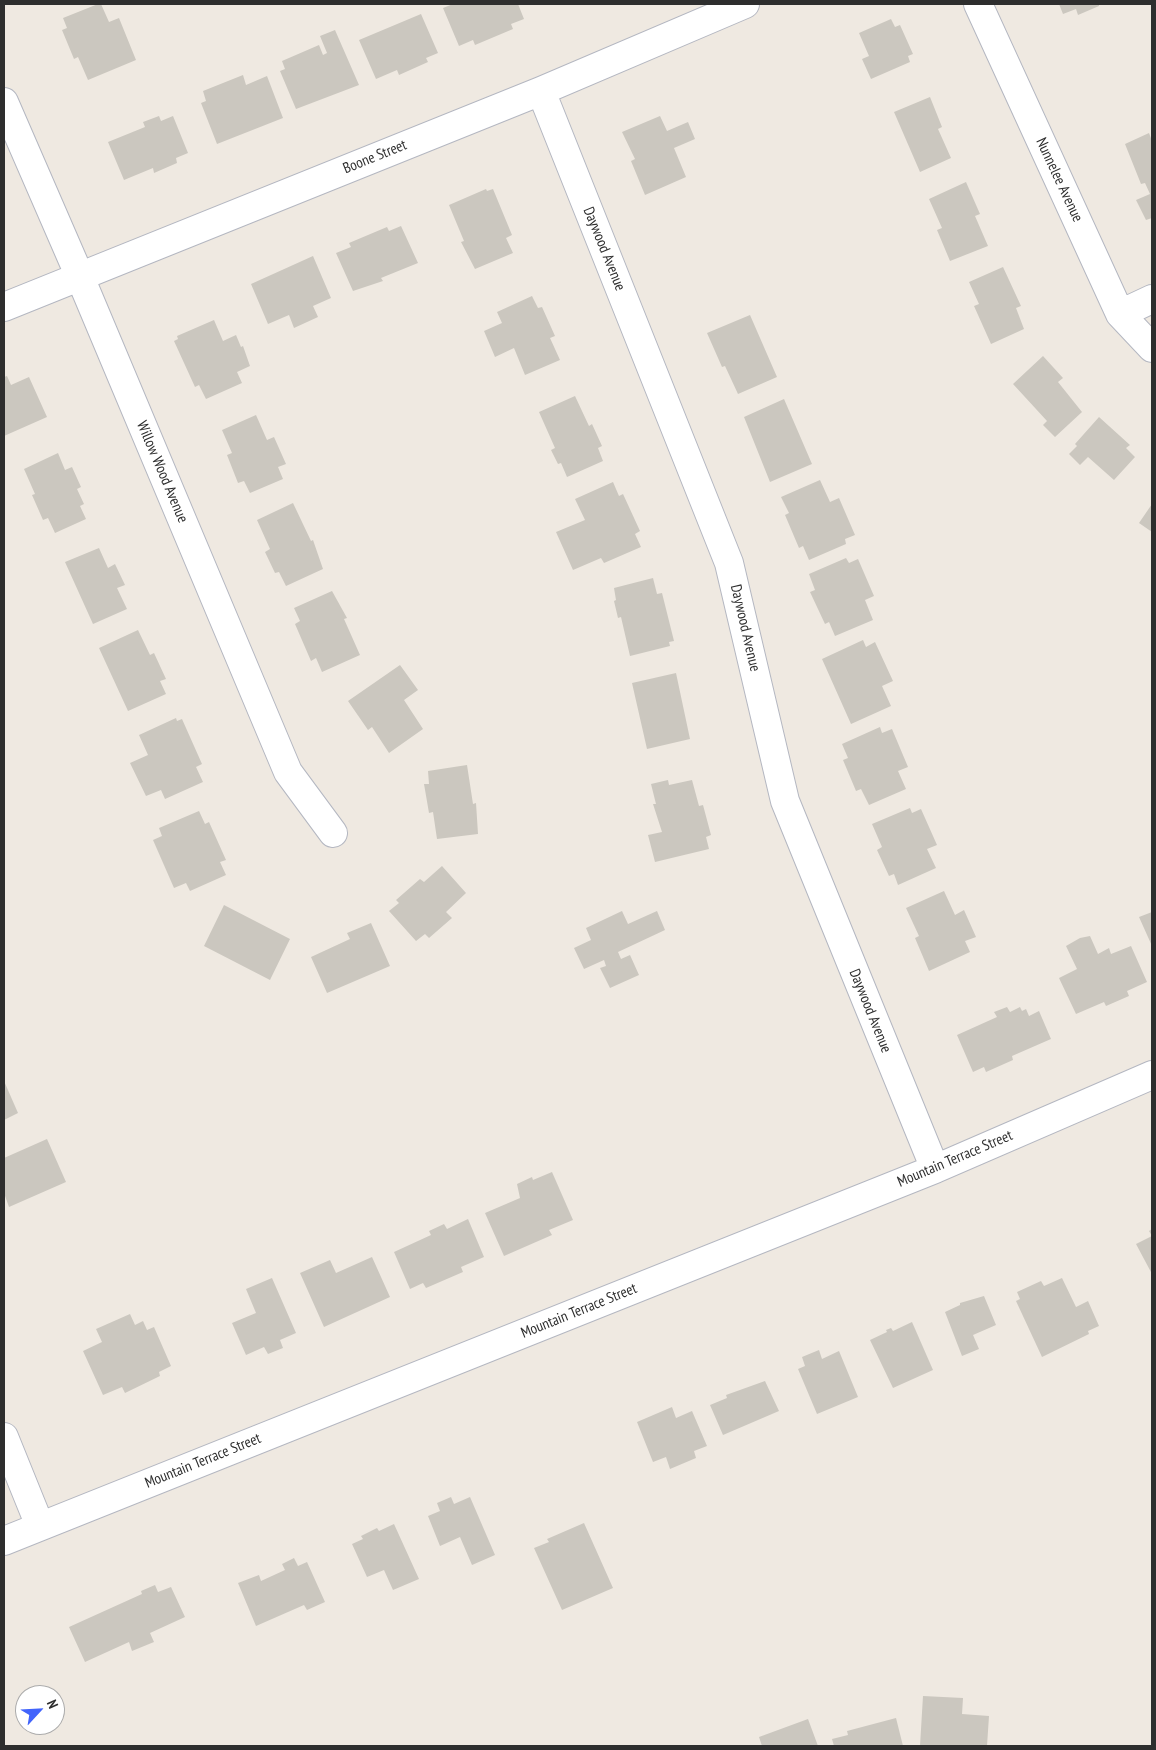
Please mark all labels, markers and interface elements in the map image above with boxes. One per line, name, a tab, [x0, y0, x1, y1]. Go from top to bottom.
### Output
street label: Nunnelee Avenue	[1032, 135, 1086, 225]
street label: Boone Street	[341, 136, 409, 178]
street label: Daywood Avenue	[579, 204, 629, 294]
street label: Willow Wood Avenue	[132, 418, 192, 526]
street label: Daywood Avenue	[726, 583, 764, 673]
street label: Daywood Avenue	[845, 966, 895, 1056]
street label: Mountain Terrace Street	[895, 1127, 1015, 1191]
street label: Mountain Terrace Street	[518, 1280, 640, 1342]
street label: Mountain Terrace Street	[142, 1430, 264, 1492]
north arrow	[15, 1685, 65, 1735]
text: N	[43, 1697, 62, 1711]

